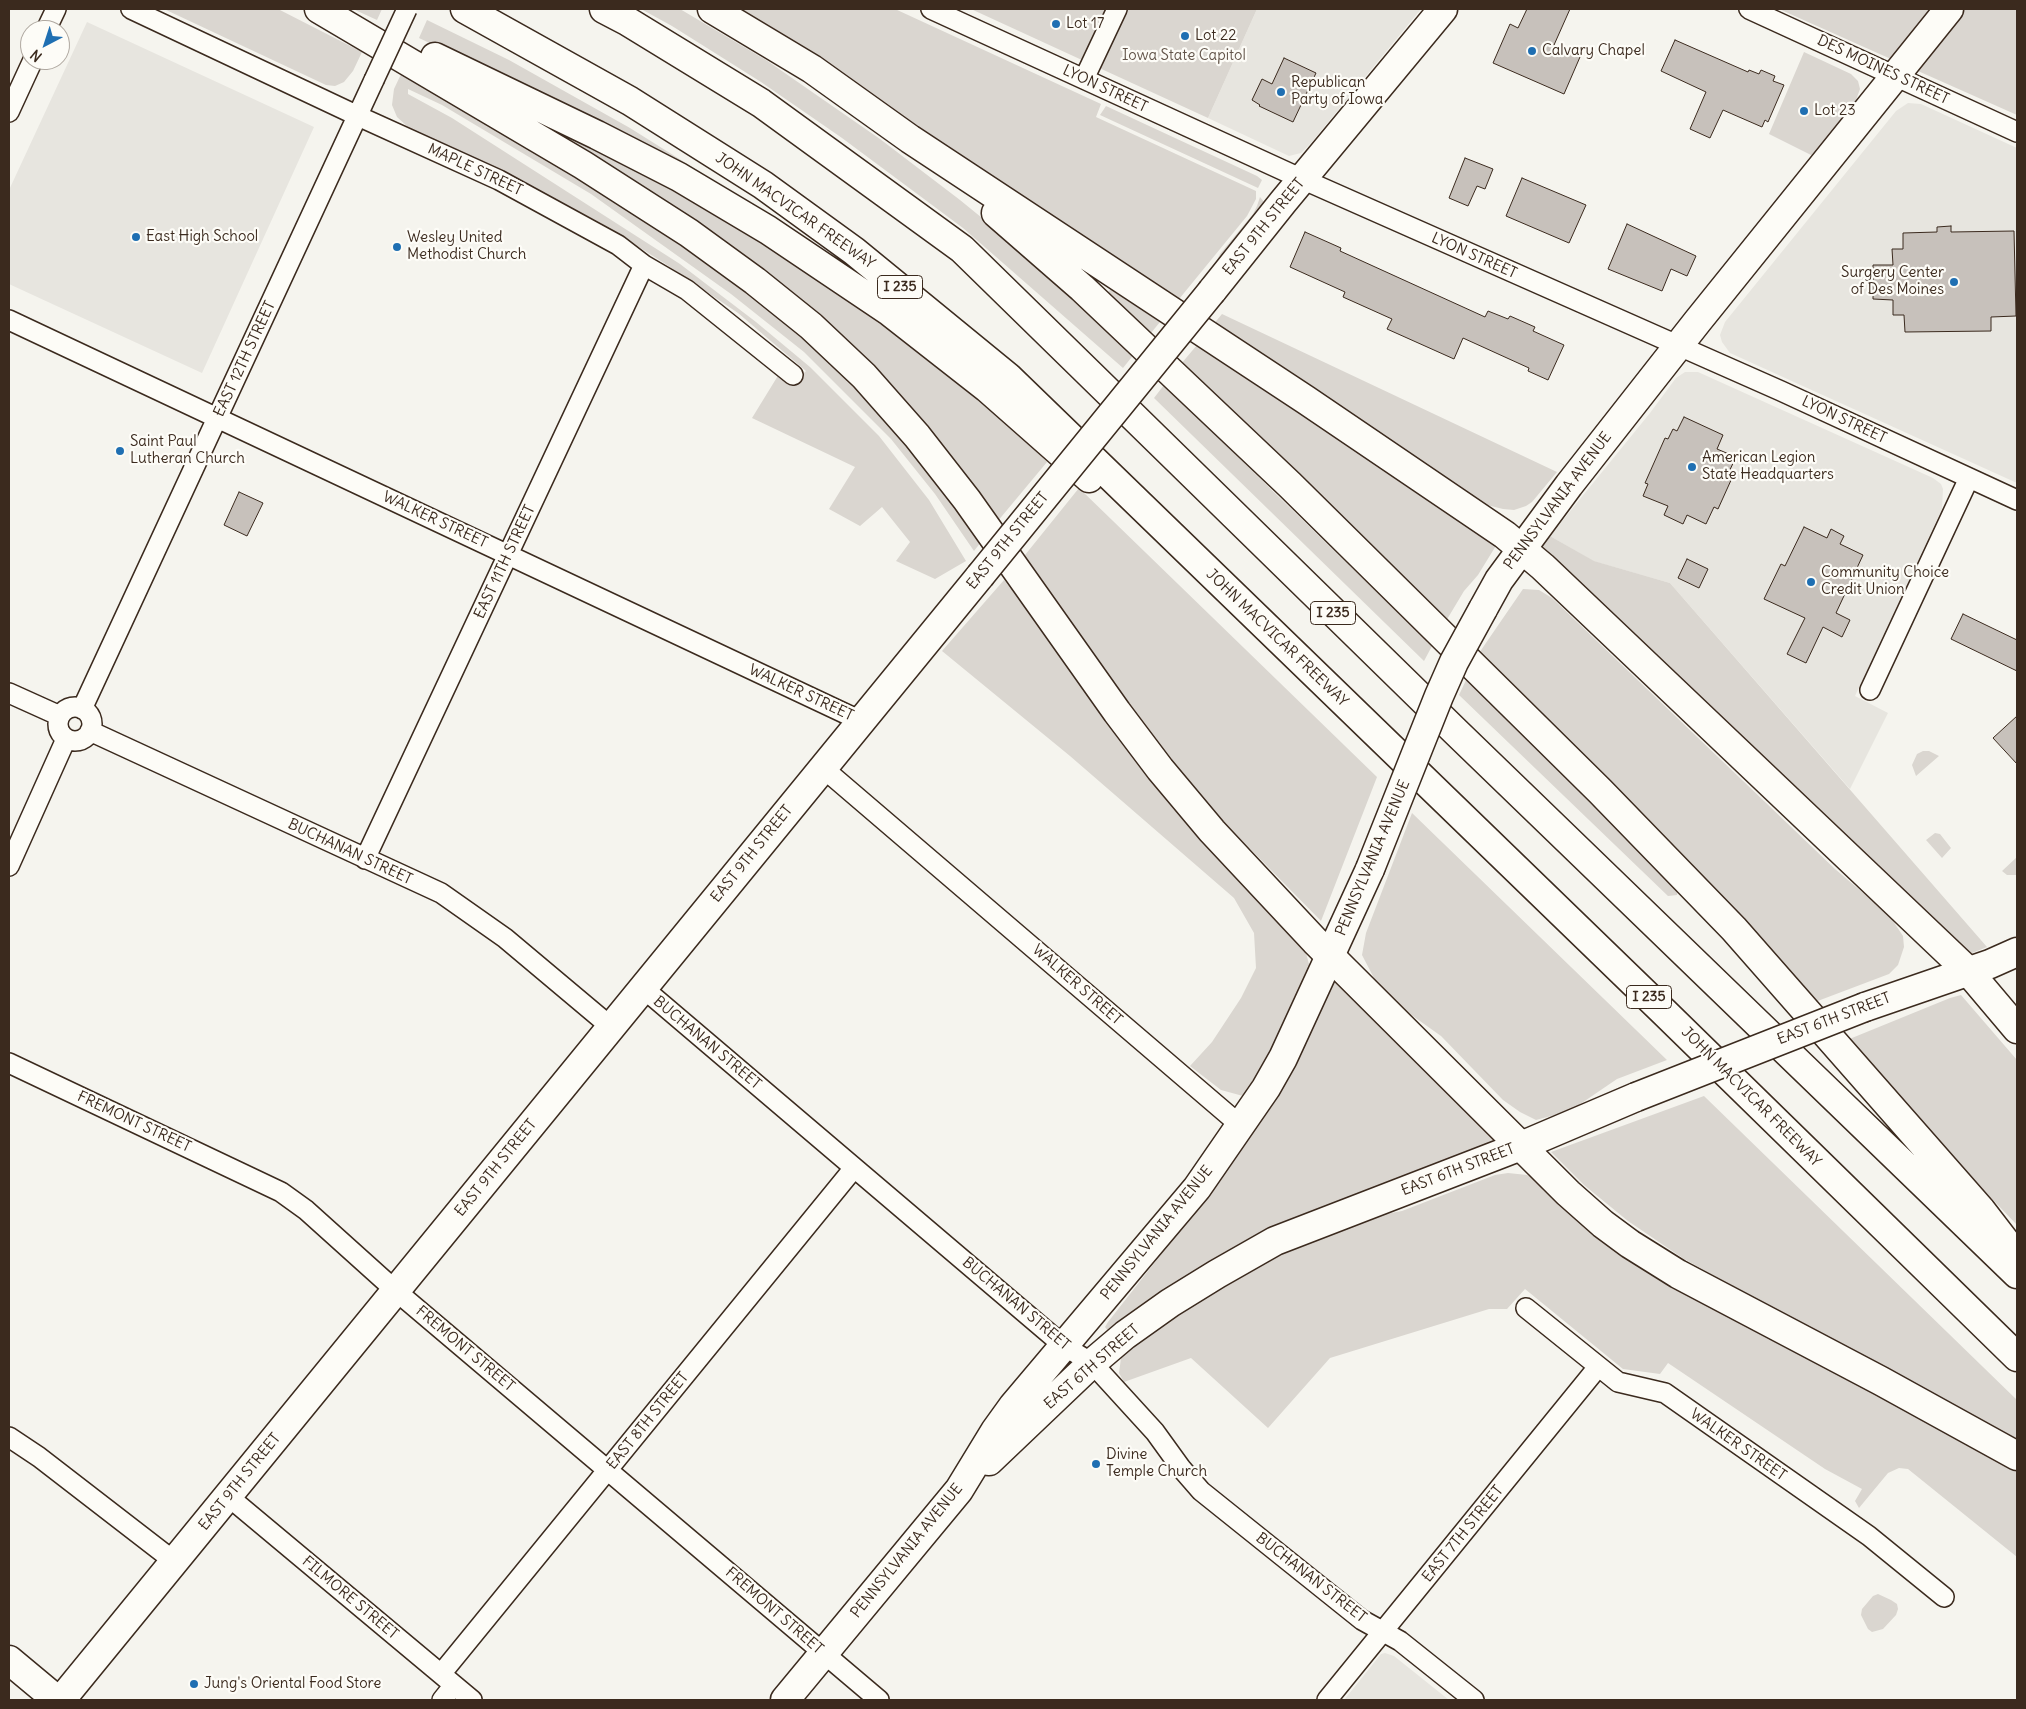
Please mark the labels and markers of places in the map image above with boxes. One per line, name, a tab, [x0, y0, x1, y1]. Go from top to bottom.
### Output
place label: Lot 17	[1066, 15, 1104, 33]
marker: Lot 17	[1050, 18, 1062, 30]
place label: Lot 22	[1195, 27, 1236, 45]
marker: Lot 22	[1179, 30, 1191, 42]
place label: Calvary Chapel	[1542, 42, 1645, 60]
marker: Calvary Chapel	[1526, 45, 1538, 57]
place label: Republican Party of Iowa	[1291, 74, 1383, 109]
marker: Republican Party of Iowa	[1275, 86, 1287, 98]
place label: Lot 23	[1814, 102, 1856, 120]
marker: Lot 23	[1798, 105, 1810, 117]
place label: East High School	[146, 228, 258, 246]
place label: Wesley United Methodist Church	[407, 229, 526, 264]
marker: East High School	[130, 231, 142, 243]
marker: Wesley United Methodist Church	[391, 241, 403, 253]
place label: Surgery Center of Des Moines	[1841, 264, 1944, 299]
marker: Surgery Center of Des Moines	[1948, 276, 1960, 288]
place label: Saint Paul Lutheran Church	[130, 433, 245, 468]
marker: Saint Paul Lutheran Church	[114, 445, 126, 457]
place label: American Legion State Headquarters	[1702, 449, 1834, 484]
marker: American Legion State Headquarters	[1686, 461, 1698, 473]
place label: Community Choice Credit Union	[1821, 564, 1949, 599]
marker: Community Choice Credit Union	[1805, 576, 1817, 588]
place label: Divine Temple Church	[1106, 1446, 1207, 1481]
marker: Divine Temple Church	[1090, 1458, 1102, 1470]
place label: Jung's Oriental Food Store	[204, 1675, 381, 1693]
marker: Jung's Oriental Food Store	[188, 1678, 200, 1690]

